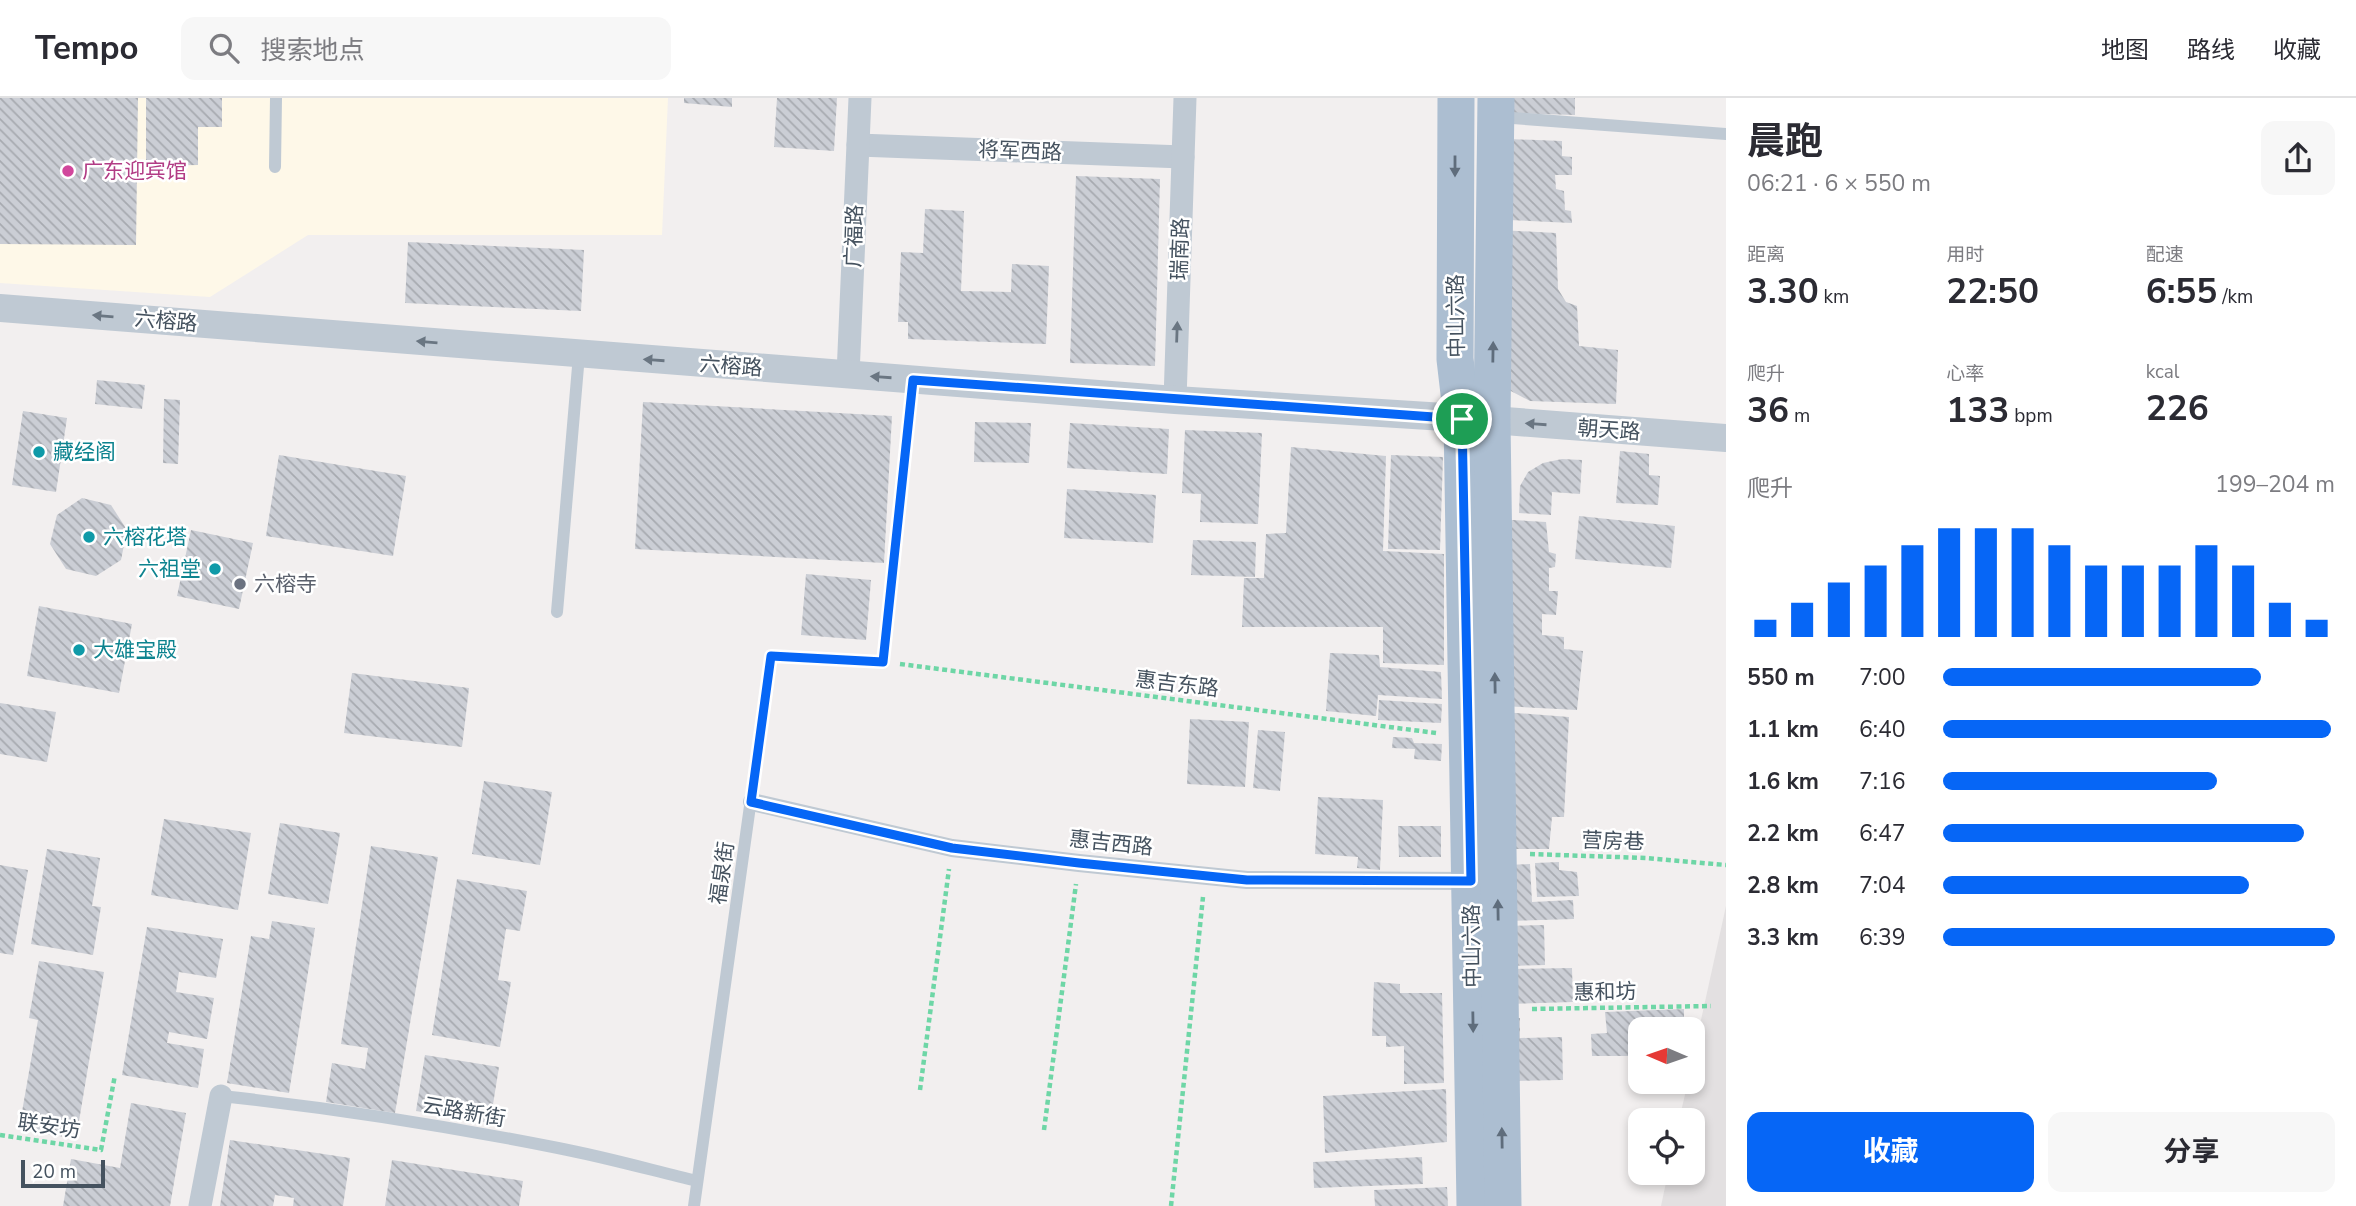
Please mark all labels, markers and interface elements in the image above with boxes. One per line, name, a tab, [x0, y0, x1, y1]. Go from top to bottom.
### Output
search box	[181, 17, 671, 80]
text: Tempo	[35, 26, 139, 71]
icon: search	[205, 29, 243, 67]
text: 搜索地点	[261, 33, 365, 68]
text: 地图	[2101, 34, 2149, 66]
text: 路线	[2187, 34, 2235, 66]
text: 收藏	[2273, 34, 2321, 66]
text: 晨跑	[1747, 116, 1823, 167]
button: share	[2261, 121, 2335, 195]
street label: 将军西路	[978, 136, 1062, 166]
one-way arrow	[1449, 155, 1461, 177]
place label: 广东迎宾馆	[82, 157, 187, 185]
marker: 广东迎宾馆	[60, 163, 76, 179]
text: 06:21 · 6 × 550 m	[1747, 168, 1931, 199]
street label: 广福路	[839, 204, 869, 268]
street label: 瑞南路	[1165, 217, 1195, 281]
text: 距离	[1747, 242, 1785, 268]
text: 用时	[1946, 242, 1984, 268]
text: 配速	[2146, 242, 2184, 268]
text: 3.30	[1747, 268, 1819, 315]
text: 22:50	[1946, 268, 2039, 315]
text: 6:55	[2146, 268, 2217, 315]
street label: 中山六路	[1441, 274, 1471, 358]
text: km	[1819, 284, 1849, 310]
text: /km	[2217, 284, 2253, 310]
street label: 六榕路	[133, 304, 199, 338]
one-way arrow	[92, 310, 114, 321]
one-way arrow	[1171, 321, 1183, 343]
one-way arrow	[416, 336, 438, 347]
one-way arrow	[1487, 341, 1499, 363]
street label: 六榕路	[699, 350, 763, 382]
one-way arrow	[643, 354, 665, 365]
text: kcal	[2146, 359, 2179, 385]
text: 爬升	[1747, 361, 1785, 387]
text: 心率	[1946, 361, 1984, 387]
one-way arrow	[870, 371, 892, 382]
text: 226	[2146, 385, 2209, 432]
text: 36	[1747, 387, 1789, 434]
text: 133	[1946, 387, 2009, 434]
pin	[1432, 389, 1492, 449]
icon: arrive	[1443, 400, 1481, 438]
text: m	[1789, 403, 1810, 429]
text: bpm	[2009, 403, 2053, 429]
street label: 朝天路	[1577, 414, 1641, 446]
one-way arrow	[1525, 418, 1547, 429]
place label: 藏经阁	[53, 438, 116, 466]
marker: 藏经阁	[31, 444, 47, 460]
text: 199–204 m	[2215, 469, 2335, 500]
text: 爬升	[1747, 473, 1793, 504]
place label: 六榕花塔	[103, 523, 187, 551]
marker: 六榕花塔	[81, 529, 97, 545]
place label: 六祖堂	[138, 555, 201, 583]
marker: 六祖堂	[207, 561, 223, 577]
place label: 六榕寺	[254, 570, 317, 598]
marker: 六榕寺	[232, 576, 248, 592]
place label: 大雄宝殿	[93, 636, 177, 664]
marker: 大雄宝殿	[71, 642, 87, 658]
text: 550 m	[1747, 662, 1815, 693]
text: 7:00	[1859, 662, 1906, 693]
street label: 惠吉东路	[1134, 665, 1220, 703]
one-way arrow	[1489, 672, 1501, 694]
text: 1.1 km	[1747, 714, 1819, 745]
text: 6:40	[1859, 714, 1906, 745]
text: 1.6 km	[1747, 766, 1819, 797]
text: 7:16	[1859, 766, 1906, 797]
text: 2.2 km	[1747, 818, 1819, 849]
text: 6:47	[1859, 818, 1906, 849]
street label: 惠吉西路	[1068, 825, 1154, 861]
street label: 营房巷	[1581, 826, 1645, 856]
street label: 福泉街	[704, 840, 740, 906]
text: 2.8 km	[1747, 870, 1819, 901]
text: 7:04	[1859, 870, 1906, 901]
one-way arrow	[1492, 899, 1504, 921]
street label: 中山六路	[1457, 904, 1487, 988]
text: 3.3 km	[1747, 922, 1819, 953]
text: 6:39	[1859, 922, 1906, 953]
street label: 惠和坊	[1573, 977, 1637, 1007]
one-way arrow	[1467, 1011, 1478, 1033]
north arrow	[1628, 1017, 1704, 1094]
map controls	[1628, 1017, 1705, 1185]
street label: 云路新街	[420, 1091, 508, 1133]
street label: 联安坊	[16, 1108, 82, 1144]
button: locate	[1628, 1108, 1705, 1185]
button: 收藏	[1747, 1112, 2034, 1192]
button: 分享	[2048, 1112, 2335, 1192]
one-way arrow	[1496, 1127, 1508, 1149]
scale bar	[21, 1157, 105, 1189]
text: 20 m	[32, 1159, 76, 1185]

